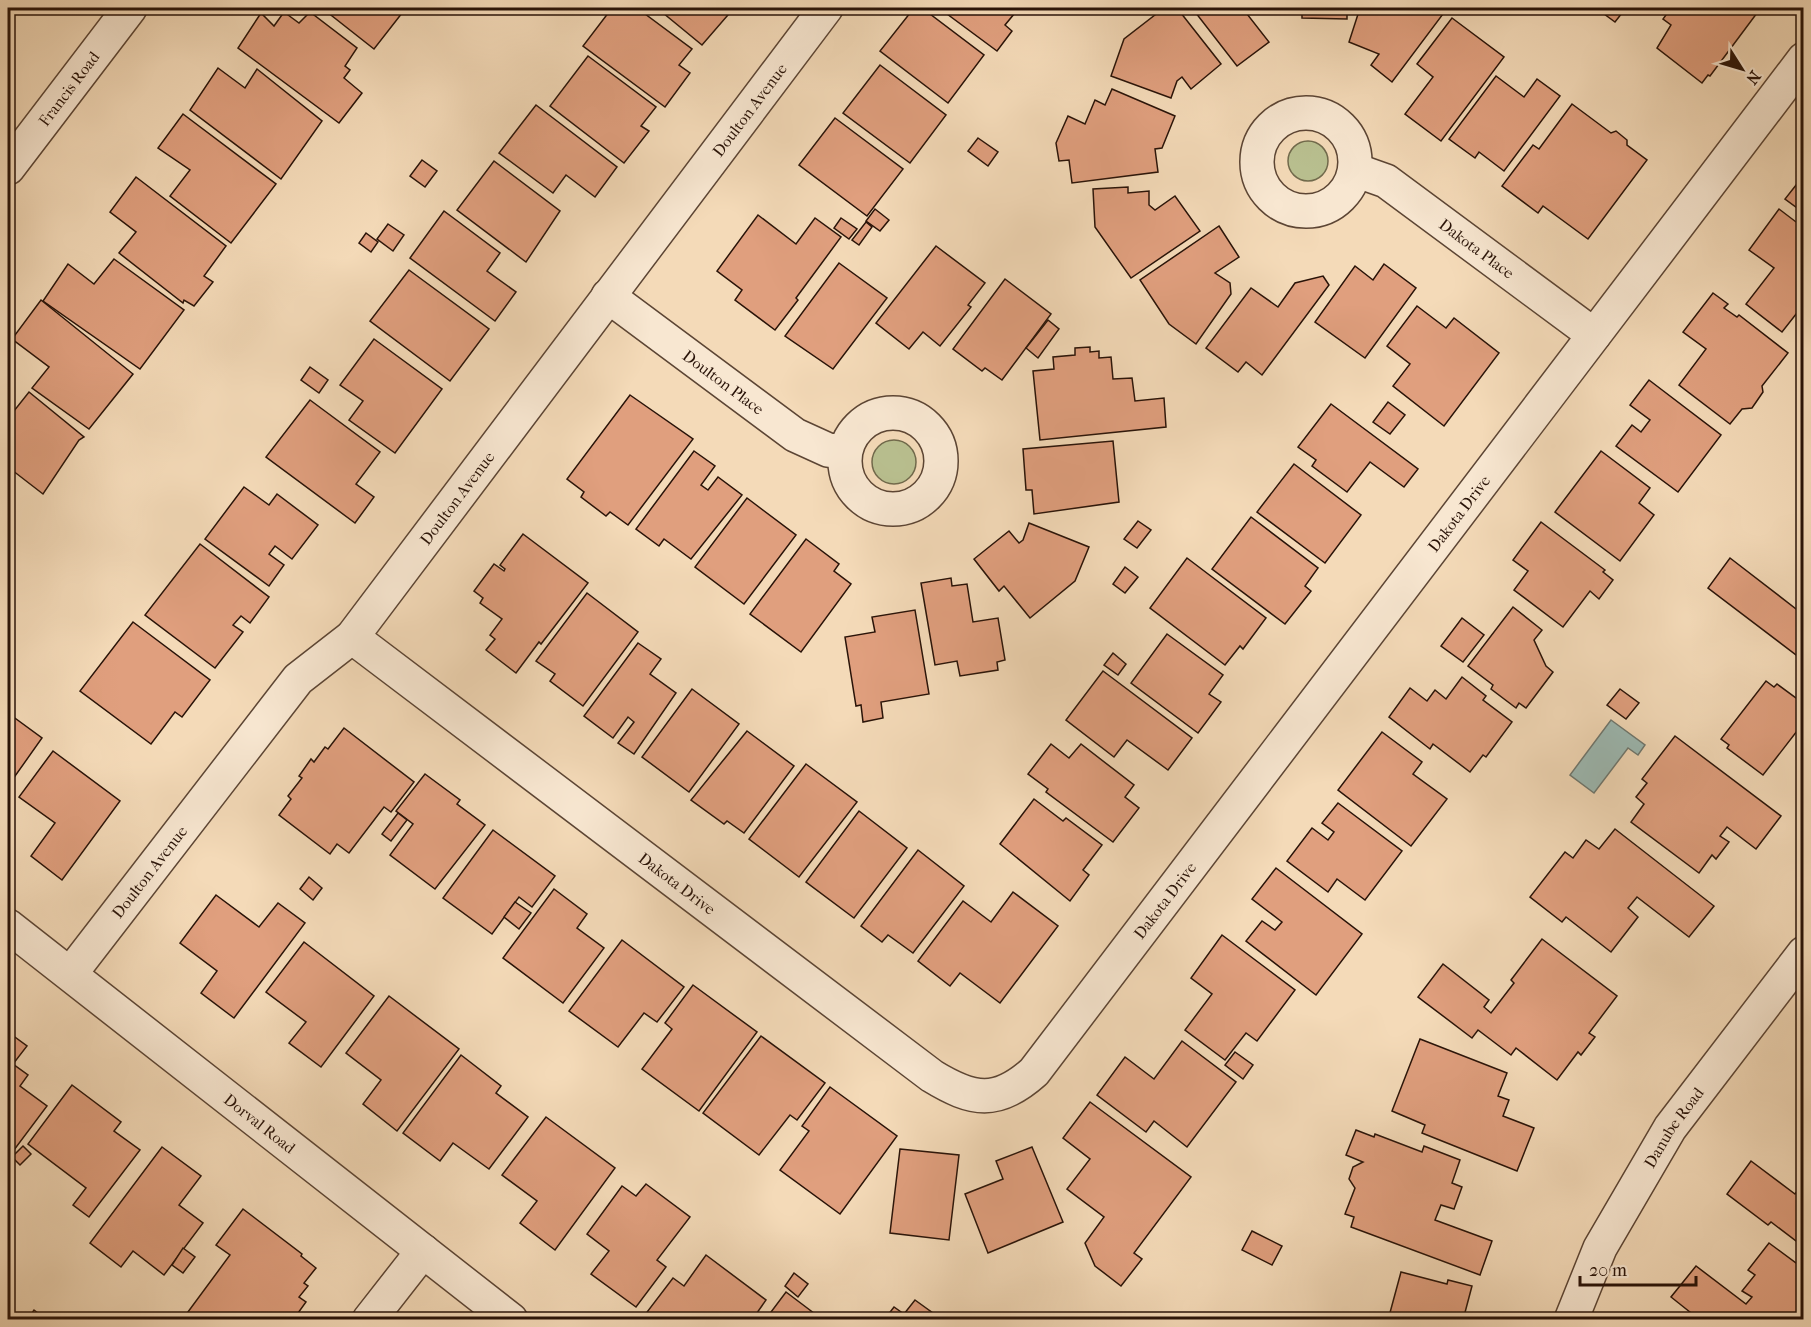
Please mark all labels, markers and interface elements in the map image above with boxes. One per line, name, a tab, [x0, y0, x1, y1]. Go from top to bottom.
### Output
north arrow	[1712, 39, 1772, 99]
street label: Francis Road	[35, 47, 104, 130]
street label: Doulton Avenue	[708, 60, 791, 160]
text: N	[1742, 67, 1765, 89]
street label: Dakota Place	[1435, 215, 1518, 283]
street label: Doulton Place	[679, 346, 768, 419]
street label: Doulton Avenue	[416, 448, 498, 549]
street label: Dakota Drive	[1424, 471, 1494, 556]
street label: Doulton Avenue	[108, 822, 191, 922]
street label: Dakota Drive	[635, 849, 719, 919]
street label: Dakota Drive	[1130, 858, 1200, 943]
street label: Danube Road	[1640, 1083, 1708, 1171]
street label: Dorval Road	[220, 1090, 299, 1158]
scale bar	[1580, 1249, 1696, 1287]
text: 20 m	[1589, 1260, 1627, 1281]

